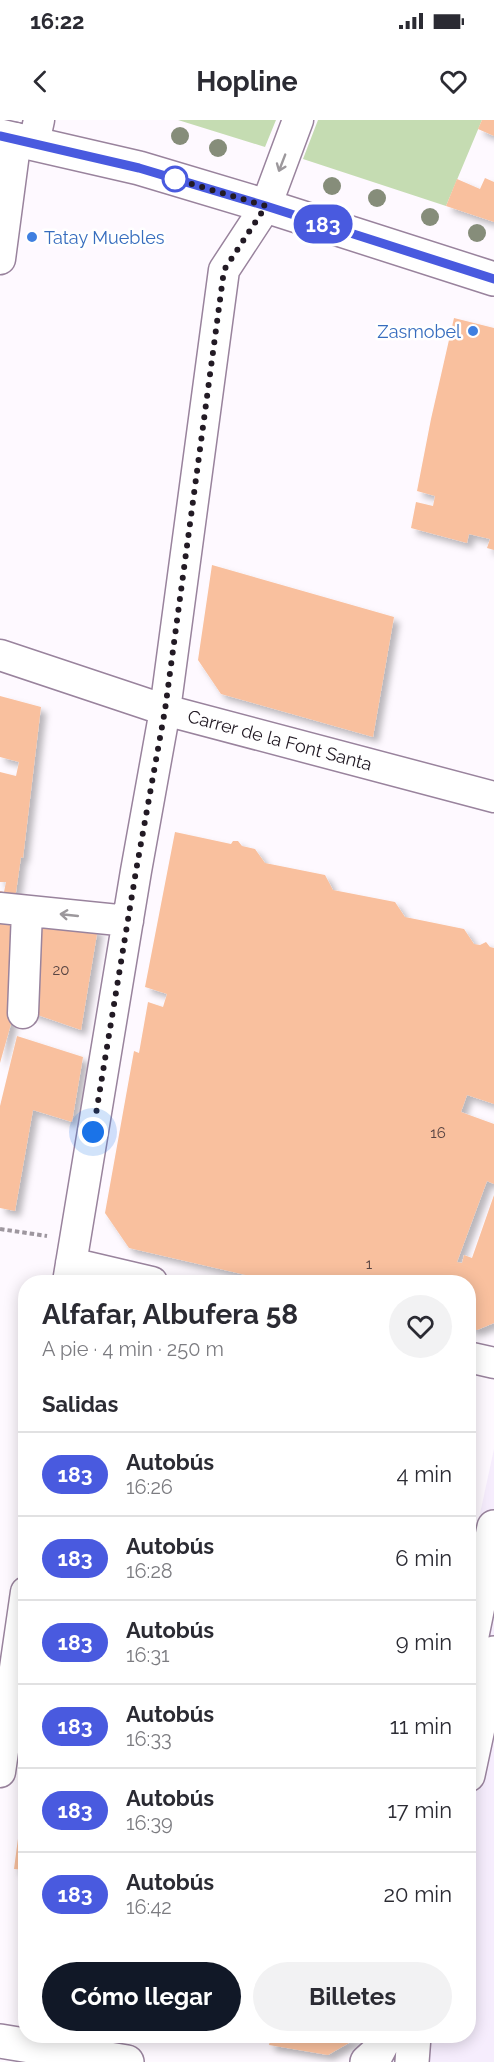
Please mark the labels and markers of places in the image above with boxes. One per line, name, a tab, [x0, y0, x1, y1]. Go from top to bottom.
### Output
unlabelled marker	[162, 166, 188, 192]
place label: Tatay Muebles	[44, 227, 165, 248]
marker: Tatay Muebles	[25, 230, 39, 244]
place label: Zasmobel	[377, 321, 461, 342]
marker: Zasmobel	[466, 324, 480, 338]

